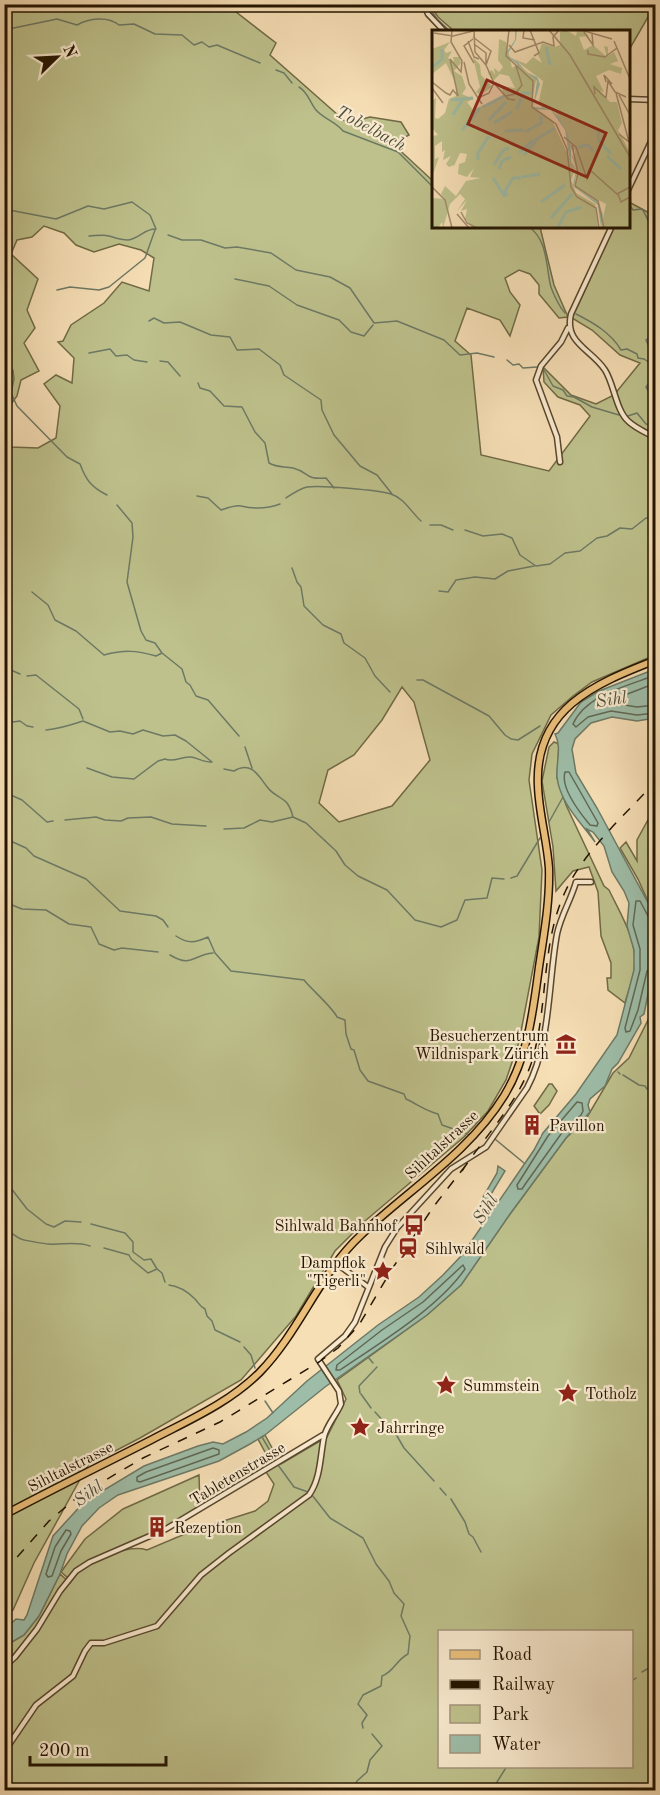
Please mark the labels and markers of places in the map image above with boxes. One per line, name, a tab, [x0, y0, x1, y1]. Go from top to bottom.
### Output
place label: Besucherzentrum Wildnispark Zürich	[415, 1029, 549, 1063]
museum icon: Besucherzentrum Wildnispark Zürich	[554, 1032, 578, 1056]
building icon: Pavillon	[520, 1113, 544, 1137]
place label: Pavillon	[549, 1119, 605, 1135]
bus stop icon: Sihlwald Bahnhof	[402, 1213, 426, 1237]
place label: Sihlwald Bahnhof	[275, 1219, 398, 1235]
station icon: Sihlwald	[396, 1236, 420, 1260]
place label: Sihlwald	[425, 1242, 485, 1258]
place label: Dampflok "Tigerli"	[300, 1256, 366, 1290]
place icon: Dampflok "Tigerli"	[371, 1259, 395, 1283]
place icon: Summstein	[434, 1373, 458, 1397]
place label: Summstein	[463, 1379, 540, 1395]
place icon: Totholz	[556, 1381, 580, 1405]
place label: Totholz	[585, 1387, 637, 1403]
place icon: Jahrringe	[348, 1415, 372, 1439]
place label: Jahrringe	[377, 1421, 444, 1437]
building icon: Rezeption	[145, 1515, 169, 1539]
place label: Rezeption	[174, 1521, 242, 1537]

